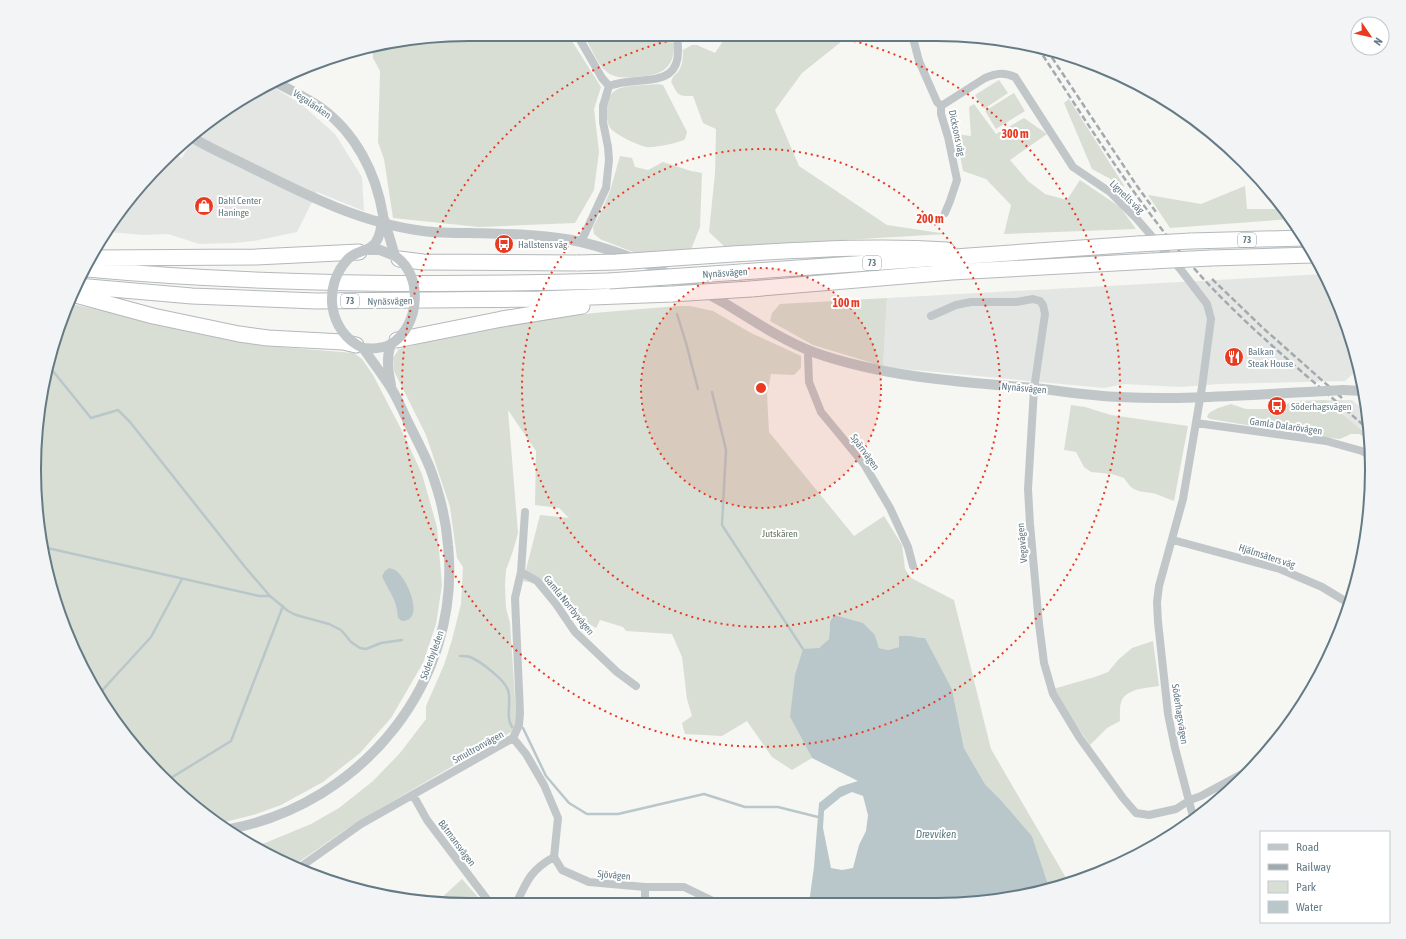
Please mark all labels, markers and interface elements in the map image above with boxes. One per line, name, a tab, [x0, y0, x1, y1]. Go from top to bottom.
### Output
north arrow	[1350, 16, 1390, 56]
text: N	[1371, 36, 1385, 48]
street label: Vegalänken	[291, 87, 333, 121]
street label: Dicksons väg	[947, 109, 967, 158]
text: 300 m	[1001, 127, 1029, 141]
street label: Lignells väg	[1108, 178, 1147, 216]
shop icon: Dahl Center Haninge	[193, 195, 215, 217]
place label: Dahl Center Haninge	[218, 195, 262, 218]
text: 200 m	[916, 212, 944, 226]
bus stop icon: Hallstens väg	[493, 233, 515, 255]
road number: 73	[1238, 233, 1256, 247]
place label: Hallstens väg	[518, 239, 568, 250]
road number: 73	[863, 256, 881, 270]
street label: Nynäsvägen	[702, 266, 748, 280]
road number: 73	[341, 294, 359, 308]
street label: Nynäsvägen	[367, 295, 413, 307]
text: 100 m	[832, 296, 860, 310]
restaurant icon: Balkan Steak House	[1223, 346, 1245, 368]
place label: Balkan Steak House	[1248, 346, 1294, 369]
centre of rings	[754, 381, 768, 395]
street label: Nynäsvägen	[1001, 381, 1047, 395]
bus stop icon: Söderhagsvägen	[1266, 395, 1288, 417]
place label: Söderhagsvägen	[1291, 401, 1352, 412]
street label: Gamla Dalarövägen	[1249, 415, 1323, 437]
street label: Spärrvägen	[848, 432, 882, 472]
street label: Vegavägen	[1015, 522, 1029, 563]
park label: Jutskären	[762, 528, 798, 539]
street label: Hjälmsäters väg	[1237, 542, 1297, 571]
street label: Gamla Norrbyvägen	[542, 573, 596, 637]
street label: Söderbyleden	[418, 629, 446, 681]
street label: Söderhagsvägen	[1170, 683, 1190, 745]
street label: Smultronvägen	[451, 728, 505, 765]
street label: Båtmansvägen	[436, 818, 478, 868]
water label: Drevviken	[916, 828, 957, 840]
legend	[1260, 831, 1390, 923]
text: Road	[1296, 840, 1319, 854]
text: Railway	[1296, 860, 1331, 874]
street label: Sjövägen	[597, 868, 631, 882]
text: Park	[1296, 880, 1317, 894]
text: Water	[1296, 900, 1323, 914]

